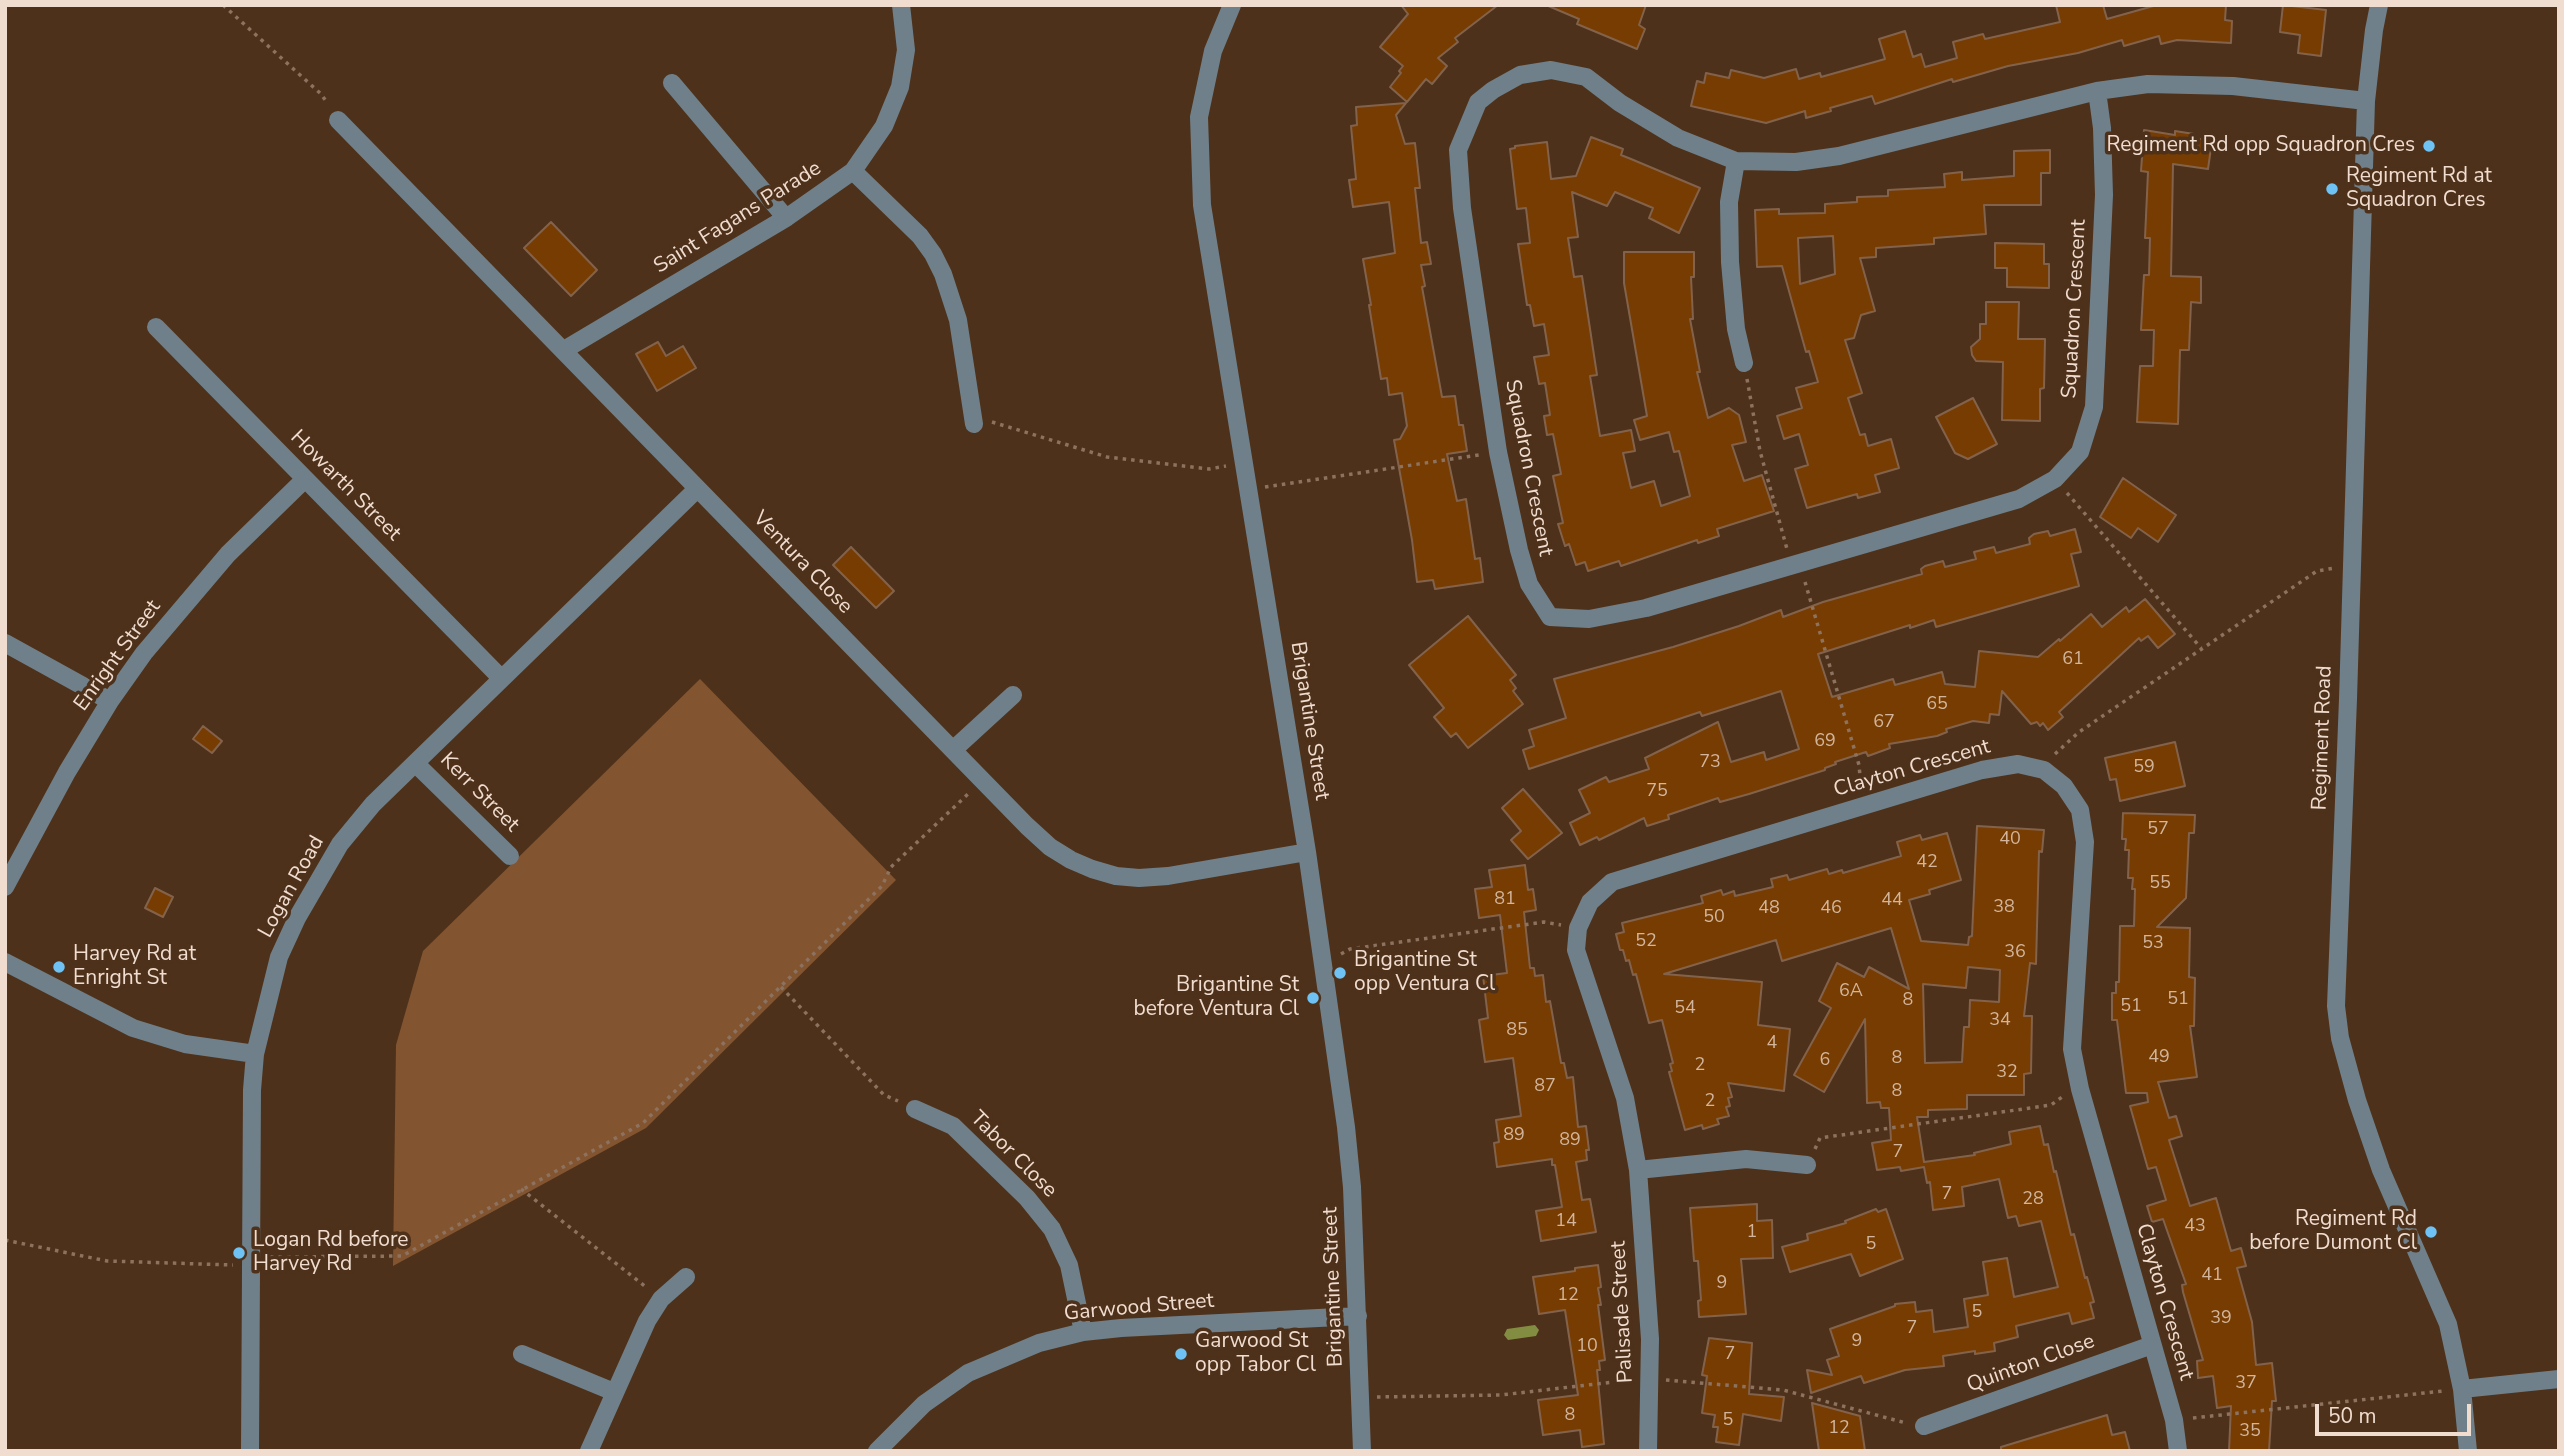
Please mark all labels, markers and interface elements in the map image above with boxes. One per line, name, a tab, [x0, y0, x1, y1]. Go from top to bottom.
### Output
place label: Regiment Rd opp Squadron Cres	[2107, 133, 2415, 159]
marker: Regiment Rd opp Squadron Cres	[2421, 138, 2437, 154]
street label: Saint Fagans Parade	[650, 156, 826, 280]
place label: Regiment Rd at Squadron Cres	[2346, 164, 2492, 214]
marker: Regiment Rd at Squadron Cres	[2324, 181, 2340, 197]
street label: Squadron Crescent	[2058, 219, 2092, 399]
street label: Squadron Crescent	[1499, 378, 1557, 558]
street label: Howarth Street	[284, 425, 406, 547]
street label: Ventura Close	[747, 507, 857, 619]
street label: Enright Street	[69, 596, 167, 716]
street label: Brigantine Street	[1284, 640, 1334, 802]
house number: 61	[2062, 649, 2084, 671]
street label: Regiment Road	[2308, 665, 2338, 811]
house number: 65	[1926, 694, 1948, 716]
house number: 67	[1873, 712, 1895, 734]
house number: 69	[1814, 731, 1836, 753]
street label: Clayton Crescent	[1831, 735, 1993, 803]
street label: Kerr Street	[434, 748, 524, 838]
house number: 73	[1699, 752, 1721, 774]
house number: 59	[2133, 757, 2155, 779]
house number: 75	[1646, 781, 1668, 803]
house number: 57	[2147, 819, 2169, 841]
house number: 40	[1999, 829, 2021, 851]
street label: Logan Road	[254, 832, 330, 942]
house number: 42	[1916, 852, 1938, 874]
house number: 55	[2149, 873, 2171, 895]
house number: 81	[1494, 889, 1516, 911]
house number: 44	[1881, 890, 1903, 912]
house number: 38	[1993, 897, 2015, 919]
house number: 48	[1758, 898, 1780, 920]
house number: 46	[1820, 898, 1842, 920]
house number: 50	[1703, 907, 1725, 929]
house number: 52	[1635, 931, 1657, 953]
house number: 53	[2142, 933, 2164, 955]
place label: Harvey Rd at Enright St	[73, 942, 196, 992]
house number: 36	[2004, 942, 2026, 964]
place label: Brigantine St opp Ventura Cl	[1354, 948, 1495, 998]
marker: Harvey Rd at Enright St	[51, 959, 67, 975]
marker: Brigantine St opp Ventura Cl	[1332, 965, 1348, 981]
place label: Brigantine St before Ventura Cl	[1134, 973, 1299, 1023]
house number: 6A	[1839, 981, 1863, 1003]
house number: 51	[2167, 989, 2189, 1011]
marker: Brigantine St before Ventura Cl	[1305, 990, 1321, 1006]
house number: 8	[1903, 990, 1913, 1012]
house number: 51	[2120, 996, 2142, 1018]
house number: 54	[1674, 998, 1696, 1020]
house number: 34	[1989, 1010, 2011, 1032]
house number: 85	[1506, 1020, 1528, 1042]
house number: 4	[1767, 1033, 1777, 1055]
house number: 49	[2148, 1047, 2170, 1069]
house number: 8	[1892, 1048, 1902, 1070]
house number: 6	[1820, 1050, 1830, 1072]
house number: 2	[1695, 1055, 1705, 1077]
house number: 32	[1996, 1062, 2018, 1084]
house number: 87	[1534, 1076, 1556, 1098]
house number: 8	[1892, 1081, 1902, 1103]
house number: 2	[1705, 1091, 1715, 1113]
street label: Tabor Close	[964, 1106, 1062, 1204]
house number: 89	[1503, 1125, 1525, 1147]
house number: 89	[1559, 1130, 1581, 1152]
house number: 7	[1893, 1142, 1903, 1164]
house number: 7	[1942, 1184, 1952, 1206]
house number: 28	[2022, 1189, 2044, 1211]
street label: Brigantine Street	[1319, 1207, 1349, 1367]
place label: Regiment Rd before Dumont Cl	[2249, 1207, 2417, 1257]
house number: 14	[1555, 1211, 1577, 1233]
house number: 43	[2184, 1216, 2206, 1238]
street label: Clayton Crescent	[2130, 1221, 2198, 1383]
house number: 1	[1747, 1222, 1757, 1244]
marker: Regiment Rd before Dumont Cl	[2423, 1224, 2439, 1240]
place label: Logan Rd before Harvey Rd	[253, 1228, 409, 1278]
house number: 5	[1866, 1234, 1876, 1256]
street label: Palisade Street	[1607, 1240, 1639, 1384]
marker: Logan Rd before Harvey Rd	[231, 1245, 247, 1261]
house number: 41	[2201, 1265, 2223, 1287]
house number: 9	[1717, 1273, 1727, 1295]
house number: 12	[1557, 1285, 1579, 1307]
street label: Garwood Street	[1063, 1289, 1215, 1327]
house number: 5	[1972, 1302, 1982, 1324]
house number: 39	[2210, 1308, 2232, 1330]
house number: 7	[1907, 1318, 1917, 1340]
place label: Garwood St opp Tabor Cl	[1195, 1329, 1316, 1379]
street label: Quinton Close	[1964, 1329, 2098, 1399]
house number: 9	[1852, 1331, 1862, 1353]
house number: 10	[1576, 1336, 1598, 1358]
house number: 7	[1725, 1344, 1735, 1366]
marker: Garwood St opp Tabor Cl	[1173, 1346, 1189, 1362]
house number: 37	[2235, 1373, 2257, 1395]
scale bar	[2319, 1390, 2475, 1434]
text: 50 m	[2328, 1402, 2377, 1430]
house number: 8	[1565, 1405, 1575, 1427]
house number: 5	[1723, 1410, 1733, 1432]
house number: 12	[1828, 1418, 1850, 1440]
house number: 35	[2239, 1421, 2261, 1443]

